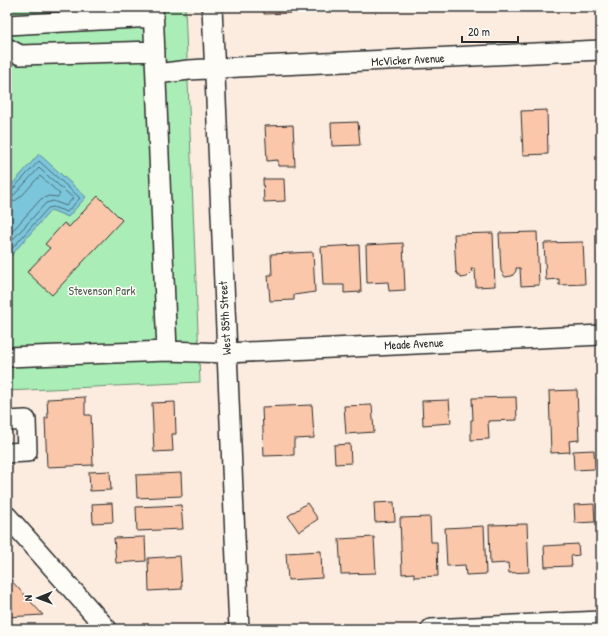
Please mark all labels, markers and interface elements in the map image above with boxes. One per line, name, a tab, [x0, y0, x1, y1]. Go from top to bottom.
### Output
scale bar	[462, 18, 518, 44]
text: 20 m	[468, 23, 490, 40]
street label: McVicker Avenue	[371, 49, 445, 70]
street label: West 85th Street	[214, 280, 235, 355]
park label: Stevenson Park	[68, 282, 136, 299]
street label: Meade Avenue	[384, 333, 444, 354]
north arrow	[18, 578, 58, 618]
text: N	[21, 595, 35, 601]

